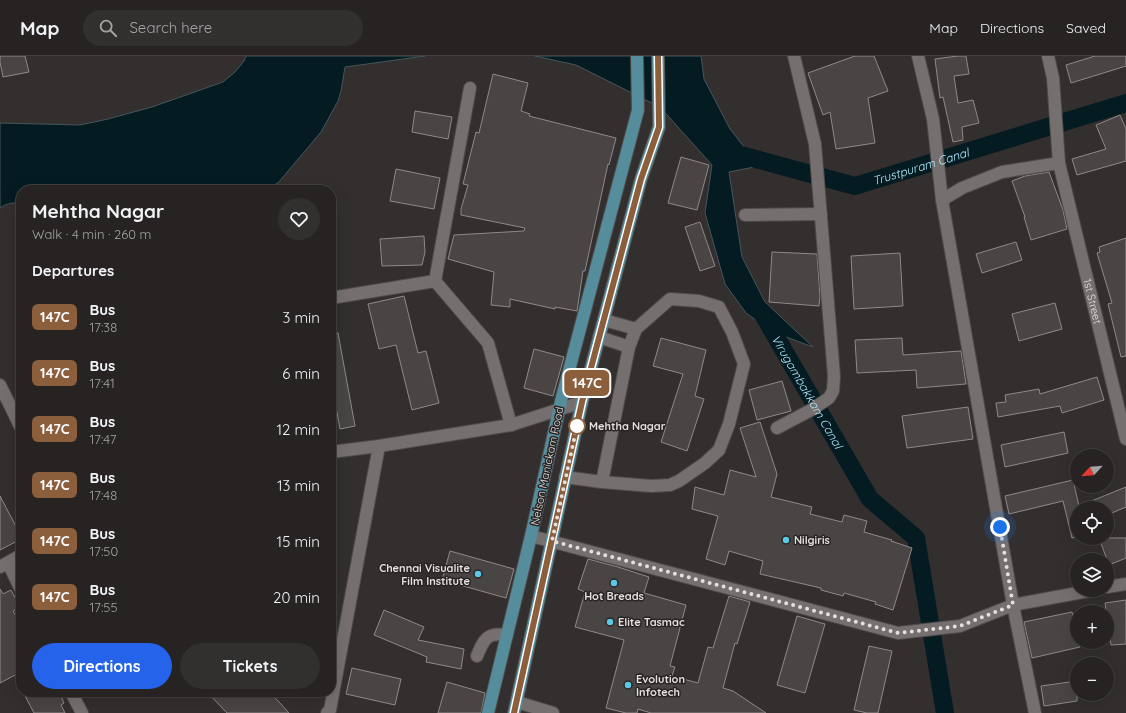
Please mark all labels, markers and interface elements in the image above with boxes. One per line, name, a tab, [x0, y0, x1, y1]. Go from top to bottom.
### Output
search box	[83, 10, 363, 46]
text: Map	[20, 16, 59, 40]
icon: search	[97, 17, 119, 39]
text: Search here	[129, 18, 212, 37]
text: Map	[929, 19, 958, 37]
text: Directions	[980, 19, 1044, 37]
text: Saved	[1066, 19, 1106, 37]
water label: Trustpuram Canal	[870, 144, 972, 188]
button: heart	[278, 198, 320, 240]
text: Mehtha Nagar	[32, 199, 164, 223]
text: Walk · 4 min · 260 m	[32, 226, 151, 242]
text: Departures	[32, 261, 114, 280]
street label: 1st Street	[1080, 277, 1105, 326]
text: Bus	[89, 300, 115, 319]
text: 147C	[40, 308, 69, 326]
text: 3 min	[282, 308, 320, 327]
text: 17:38	[89, 319, 117, 335]
water label: Virugambakkam Canal	[769, 332, 847, 452]
text: Bus	[89, 356, 115, 375]
text: 147C	[40, 364, 69, 382]
text: 6 min	[282, 364, 320, 383]
line badge: 147C	[559, 370, 615, 396]
text: 147C	[572, 374, 602, 392]
text: 17:41	[89, 375, 115, 391]
street label: Nelson Manickam Road	[528, 405, 566, 527]
text: Bus	[89, 412, 115, 431]
marker: Mehtha Nagar	[568, 417, 586, 435]
place label: Mehtha Nagar	[589, 419, 666, 433]
text: 147C	[40, 420, 69, 438]
text: 12 min	[276, 420, 320, 439]
text: 17:47	[89, 431, 117, 447]
north arrow	[1070, 449, 1114, 493]
map controls	[1070, 449, 1114, 701]
text: Bus	[89, 468, 115, 487]
text: 147C	[40, 476, 69, 494]
text: 13 min	[277, 476, 320, 495]
text: 17:48	[89, 487, 117, 503]
button: locate	[1070, 501, 1114, 545]
your location	[990, 517, 1010, 537]
text: Bus	[89, 524, 115, 543]
text: 147C	[40, 532, 69, 550]
text: 15 min	[277, 532, 320, 551]
place label: Nilgiris	[794, 533, 830, 547]
marker: Nilgiris	[781, 535, 791, 545]
text: 17:50	[89, 543, 118, 559]
button: layers	[1070, 553, 1114, 597]
place label: Chennai Visualite Film Institute	[379, 561, 471, 588]
marker: Chennai Visualite Film Institute	[473, 569, 483, 579]
marker: Hot Breads	[609, 578, 619, 588]
text: Bus	[89, 580, 115, 599]
text: 147C	[40, 588, 69, 606]
text: 20 min	[273, 588, 320, 607]
place label: Hot Breads	[584, 589, 644, 603]
text: 17:55	[89, 599, 118, 615]
button: +	[1070, 605, 1114, 649]
place label: Elite Tasmac	[618, 615, 685, 629]
marker: Elite Tasmac	[605, 617, 615, 627]
button: Directions	[32, 643, 172, 689]
button: Tickets	[180, 643, 320, 689]
button: −	[1070, 657, 1114, 701]
place label: Evolution Infotech	[636, 672, 685, 699]
marker: Evolution Infotech	[623, 680, 633, 690]

